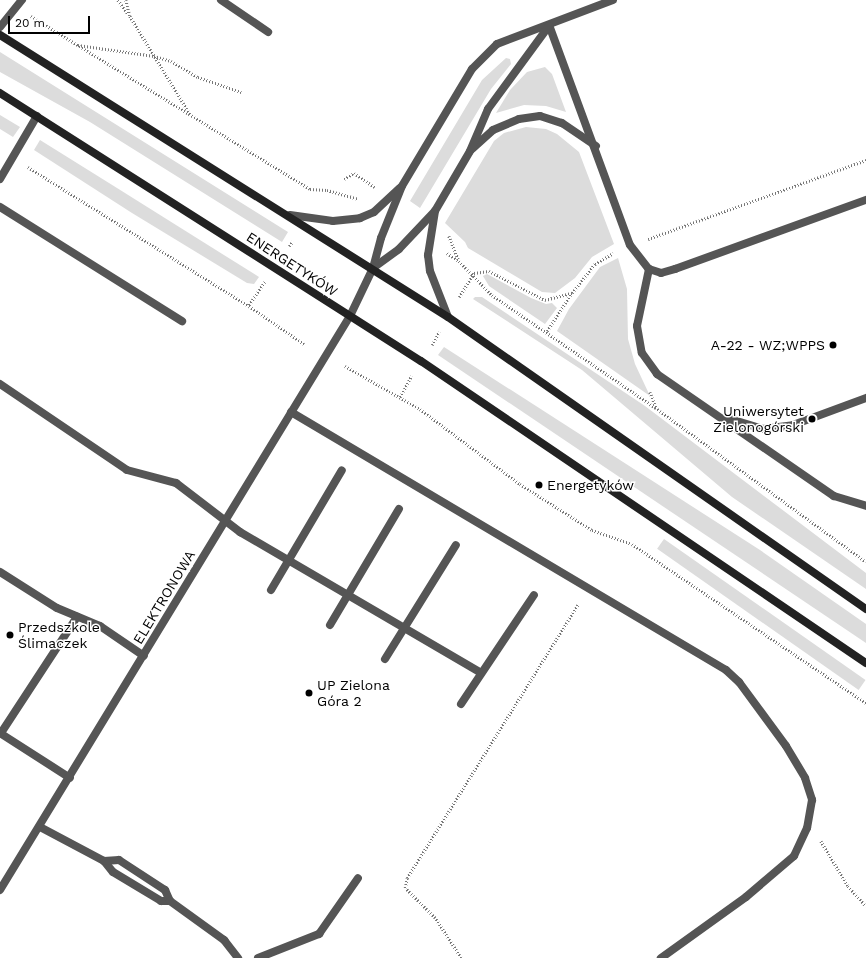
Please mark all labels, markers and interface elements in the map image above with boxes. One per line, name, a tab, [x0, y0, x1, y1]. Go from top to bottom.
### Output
scale bar	[10, 8, 92, 34]
text: 20 m	[15, 16, 45, 30]
street label: ENERGETYKÓW	[243, 228, 341, 300]
place label: A-22 - WZ;WPPS	[711, 337, 825, 353]
marker: A-22 - WZ;WPPS	[828, 340, 838, 350]
place label: Uniwersytet Zielonogórski	[713, 403, 804, 436]
marker: Uniwersytet Zielonogórski	[807, 414, 817, 424]
place label: Energetyków	[547, 477, 634, 493]
marker: Energetyków	[534, 480, 544, 490]
street label: ELEKTRONOWA	[129, 547, 199, 647]
place label: Przedszkole Ślimaczek	[18, 619, 100, 652]
marker: Przedszkole Ślimaczek	[5, 630, 15, 640]
place label: UP Zielona Góra 2	[317, 677, 390, 710]
marker: UP Zielona Góra 2	[304, 688, 314, 698]

